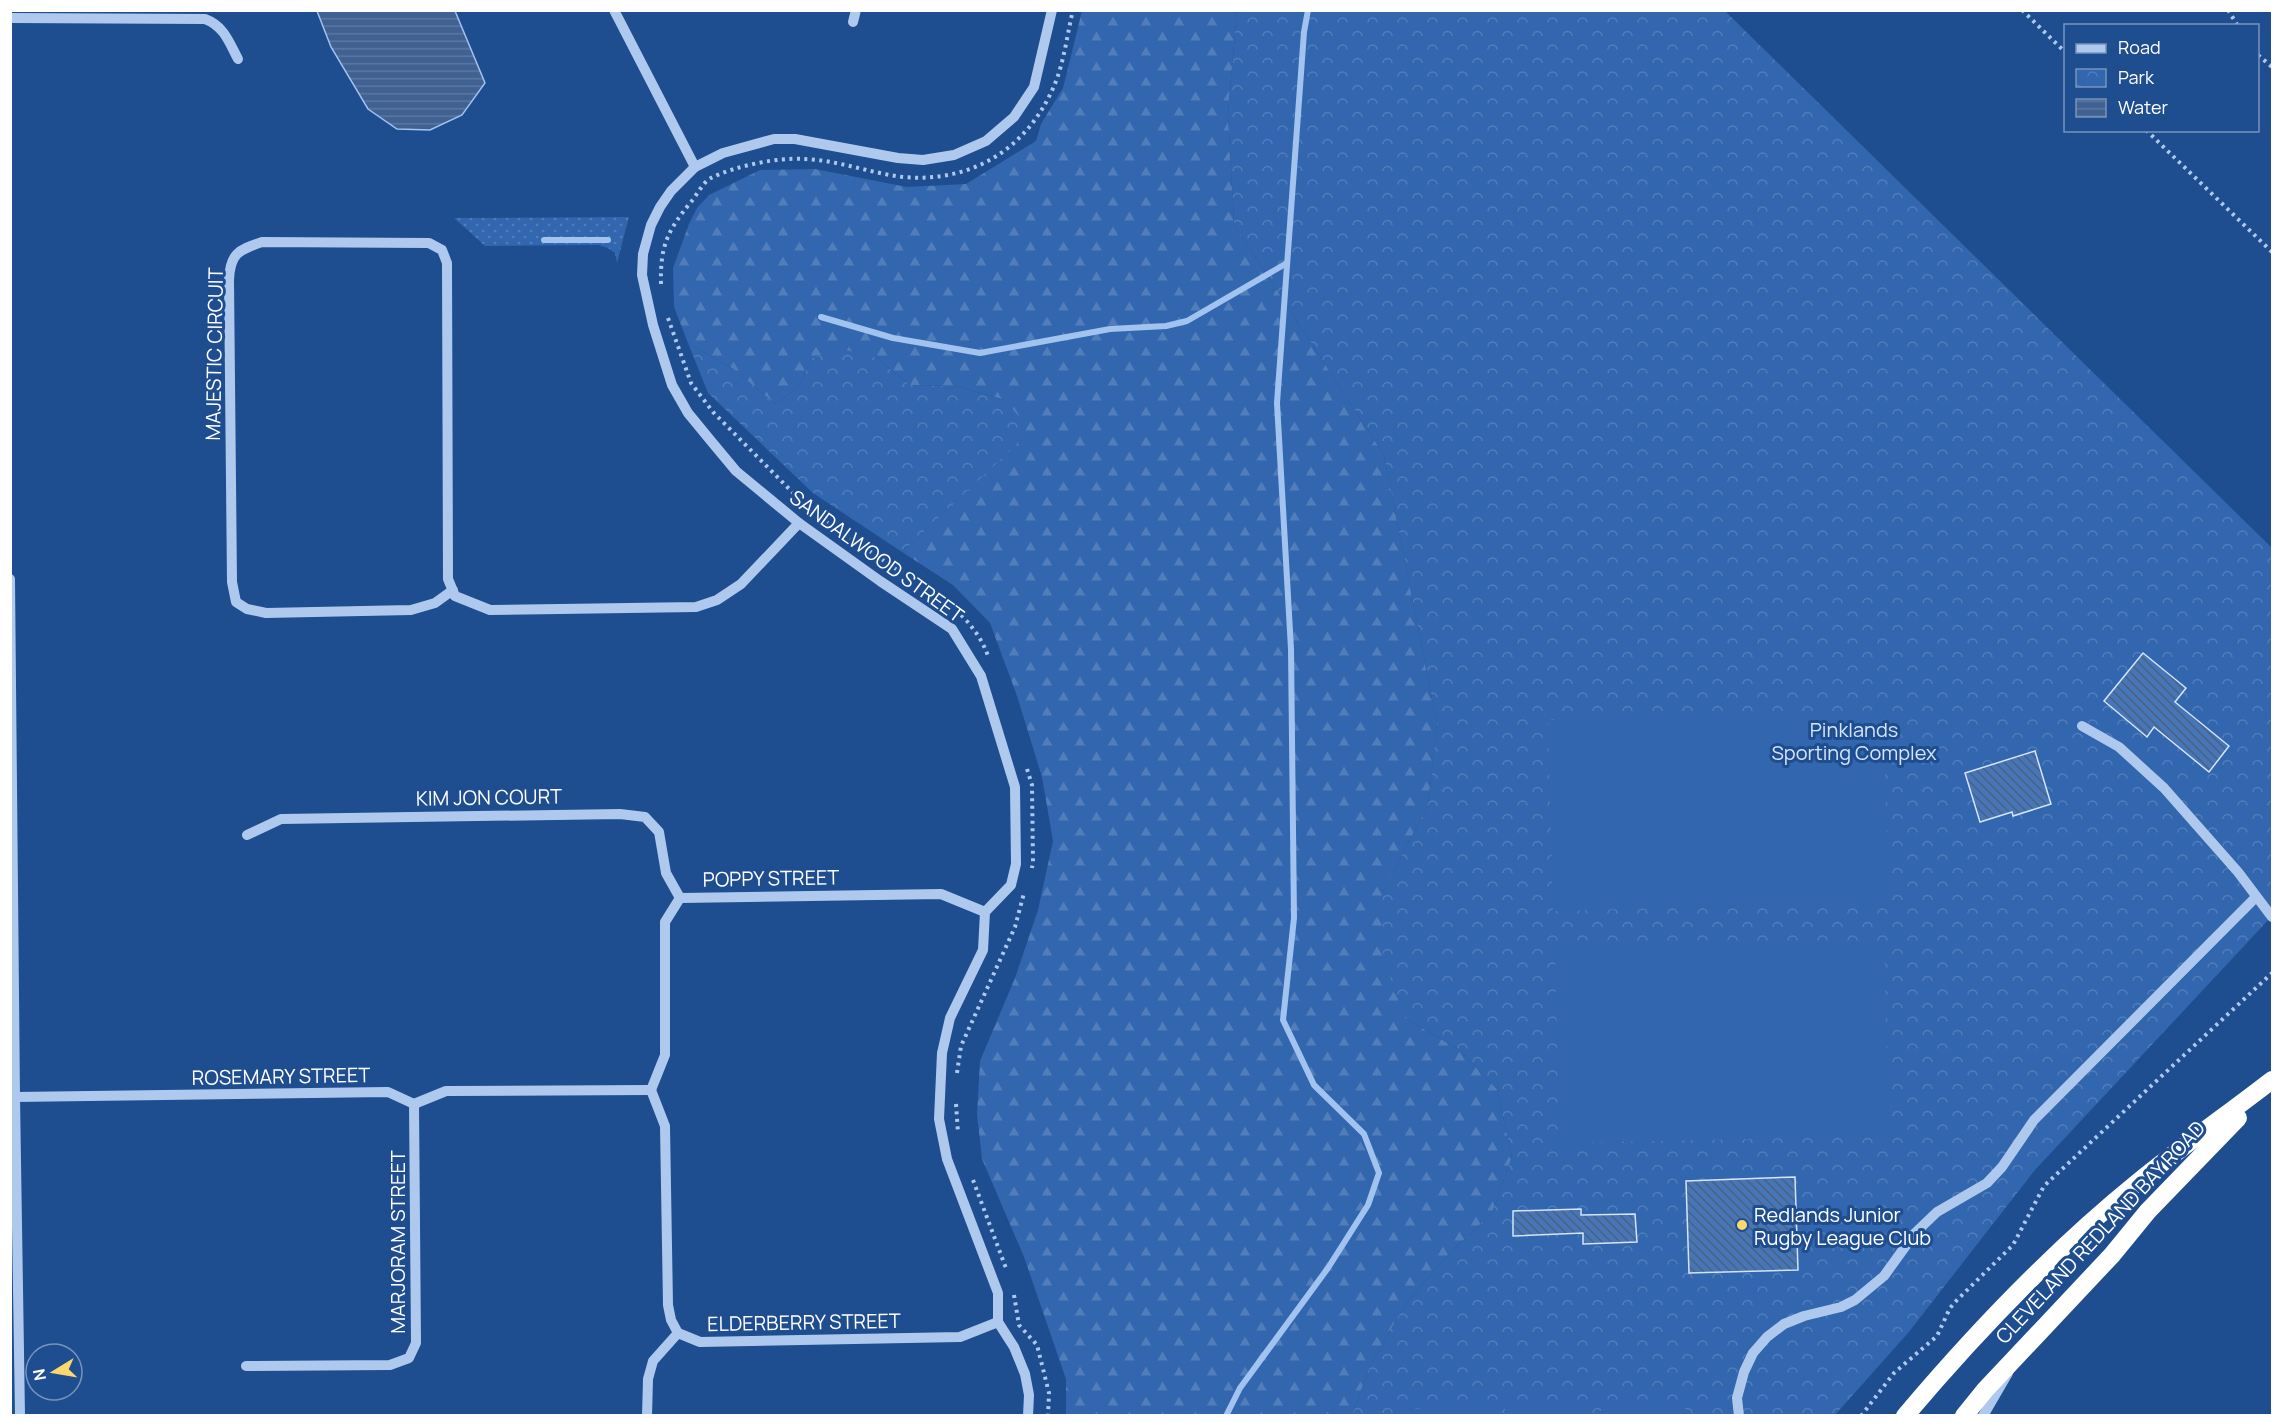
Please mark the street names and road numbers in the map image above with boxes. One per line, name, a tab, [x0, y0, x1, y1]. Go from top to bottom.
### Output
street label: MAJESTIC CIRCUIT	[199, 267, 229, 441]
street label: SANDALWOOD STREET	[784, 484, 970, 628]
street label: KIM JON COURT	[416, 782, 562, 812]
street label: POPPY STREET	[702, 863, 840, 893]
street label: ROSEMARY STREET	[191, 1061, 371, 1091]
street label: CLEVELAND REDLAND BAY ROAD	[1989, 1115, 2211, 1349]
street label: MARJORAM STREET	[384, 1150, 411, 1334]
street label: ELDERBERRY STREET	[707, 1307, 901, 1337]

